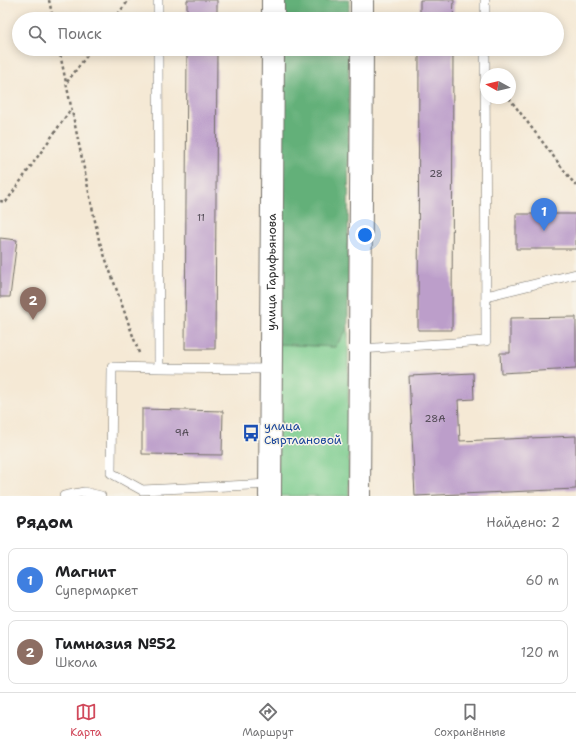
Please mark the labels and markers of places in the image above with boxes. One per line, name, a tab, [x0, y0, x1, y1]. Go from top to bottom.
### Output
pin: 1	[531, 198, 557, 231]
pin: 2	[20, 287, 46, 320]
place label: улица Сыртлановой	[264, 418, 342, 448]
bus stop icon: улица Сыртлановой	[241, 423, 261, 443]

